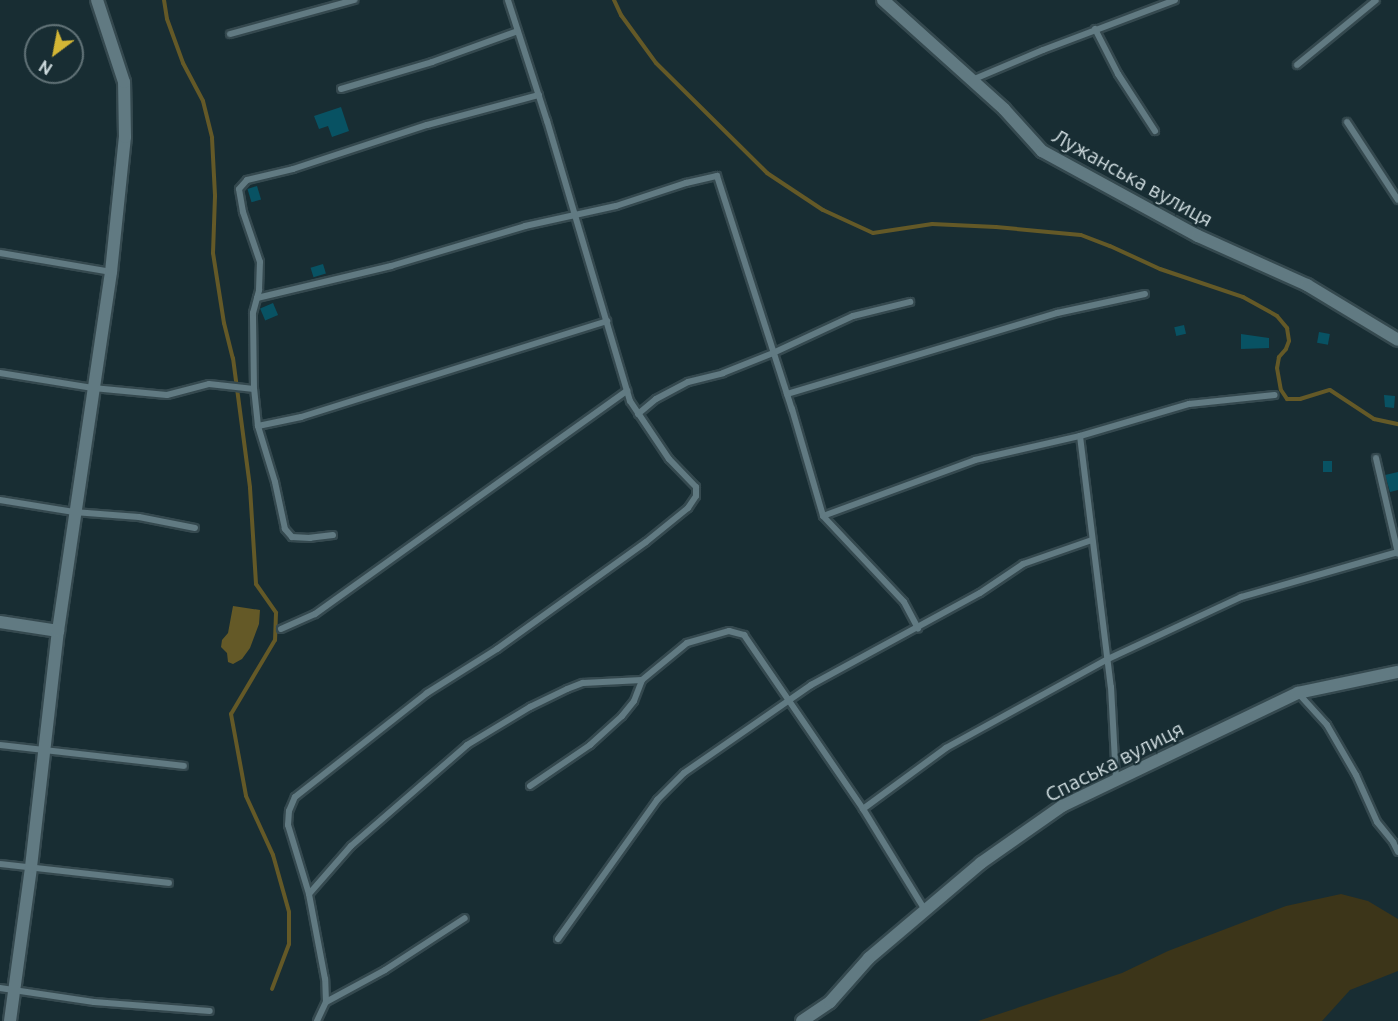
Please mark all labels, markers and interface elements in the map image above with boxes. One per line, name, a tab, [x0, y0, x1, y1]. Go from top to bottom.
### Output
north arrow	[24, 24, 84, 84]
text: N	[36, 57, 55, 78]
street label: Лужанська вулиця	[1048, 122, 1218, 232]
street label: Спаська вулиця	[1040, 715, 1188, 807]

